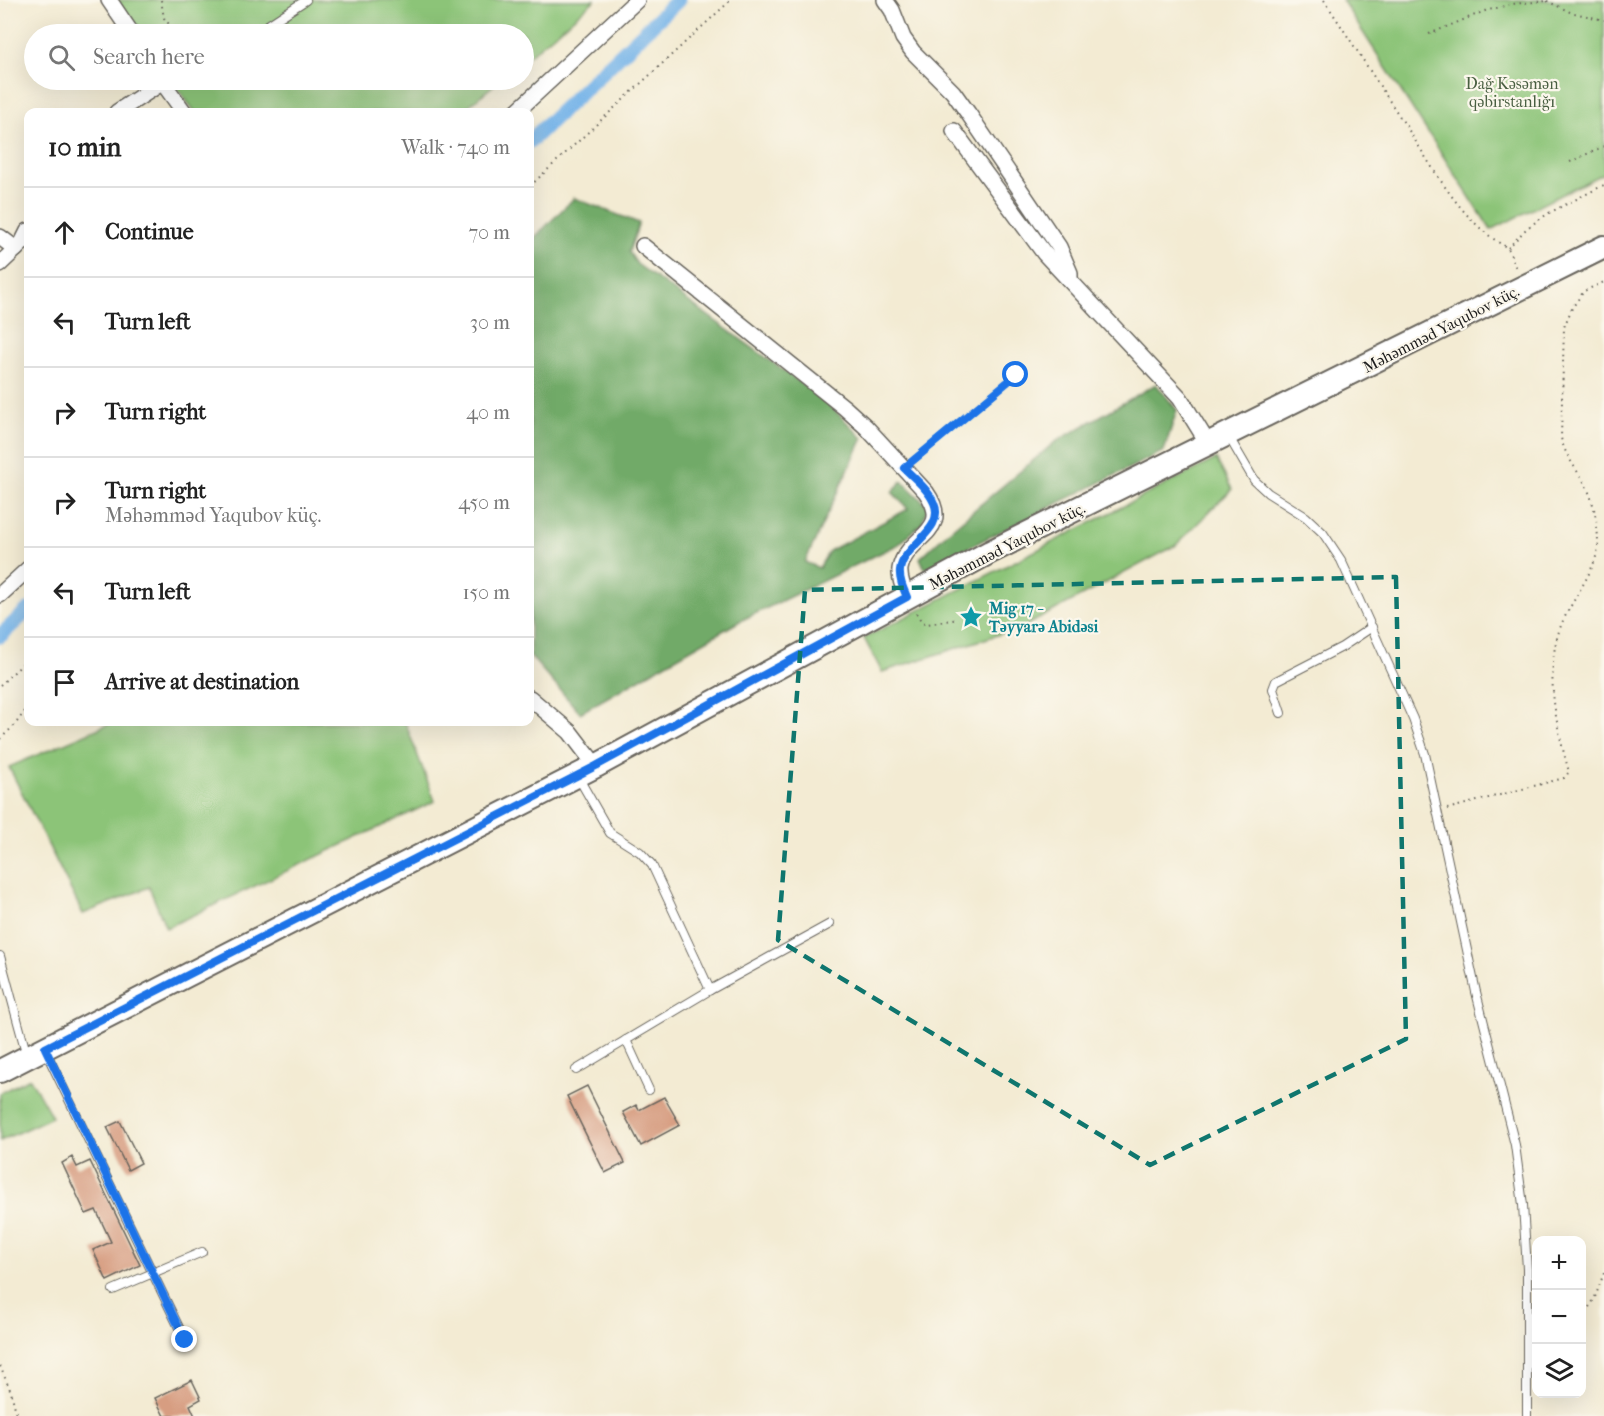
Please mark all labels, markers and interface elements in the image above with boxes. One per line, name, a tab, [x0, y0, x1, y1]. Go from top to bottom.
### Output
search box	[24, 24, 534, 90]
icon: search	[45, 41, 78, 74]
text: Search here	[93, 44, 205, 70]
park label: Dağ Kəsəmən qəbirstanlığı	[1465, 74, 1559, 111]
text: 10 min	[48, 132, 121, 163]
text: Walk · 740 m	[401, 136, 510, 159]
icon: ahead	[48, 216, 81, 249]
text: Continue	[105, 219, 194, 245]
text: 70 m	[468, 221, 510, 244]
street label: Məhəmməd Yaqubov küç.	[1360, 281, 1522, 377]
icon: left	[48, 306, 81, 339]
text: Turn left	[105, 309, 191, 335]
text: 30 m	[470, 311, 510, 334]
route start	[1002, 361, 1028, 387]
icon: right	[48, 396, 81, 429]
text: Turn right	[105, 399, 206, 425]
text: 40 m	[466, 401, 510, 424]
text: Turn right	[105, 478, 206, 504]
icon: right	[48, 486, 81, 519]
text: 450 m	[458, 491, 510, 514]
street label: Məhəmməd Yaqubov küç.	[926, 498, 1088, 594]
text: Məhəmməd Yaqubov küç.	[105, 504, 321, 527]
icon: left	[48, 576, 81, 609]
text: Turn left	[105, 579, 191, 605]
text: 150 m	[462, 581, 510, 604]
place label: Mig 17 - Təyyarə Abidəsi	[988, 599, 1098, 637]
place icon: Mig 17 - Təyyarə Abidəsi	[958, 604, 984, 630]
icon: arrive	[48, 666, 81, 699]
text: Arrive at destination	[105, 669, 299, 695]
map controls	[1532, 1236, 1586, 1398]
button: +	[1532, 1236, 1586, 1290]
button: −	[1532, 1290, 1586, 1344]
route end	[171, 1326, 197, 1352]
button: layers	[1532, 1344, 1586, 1398]

